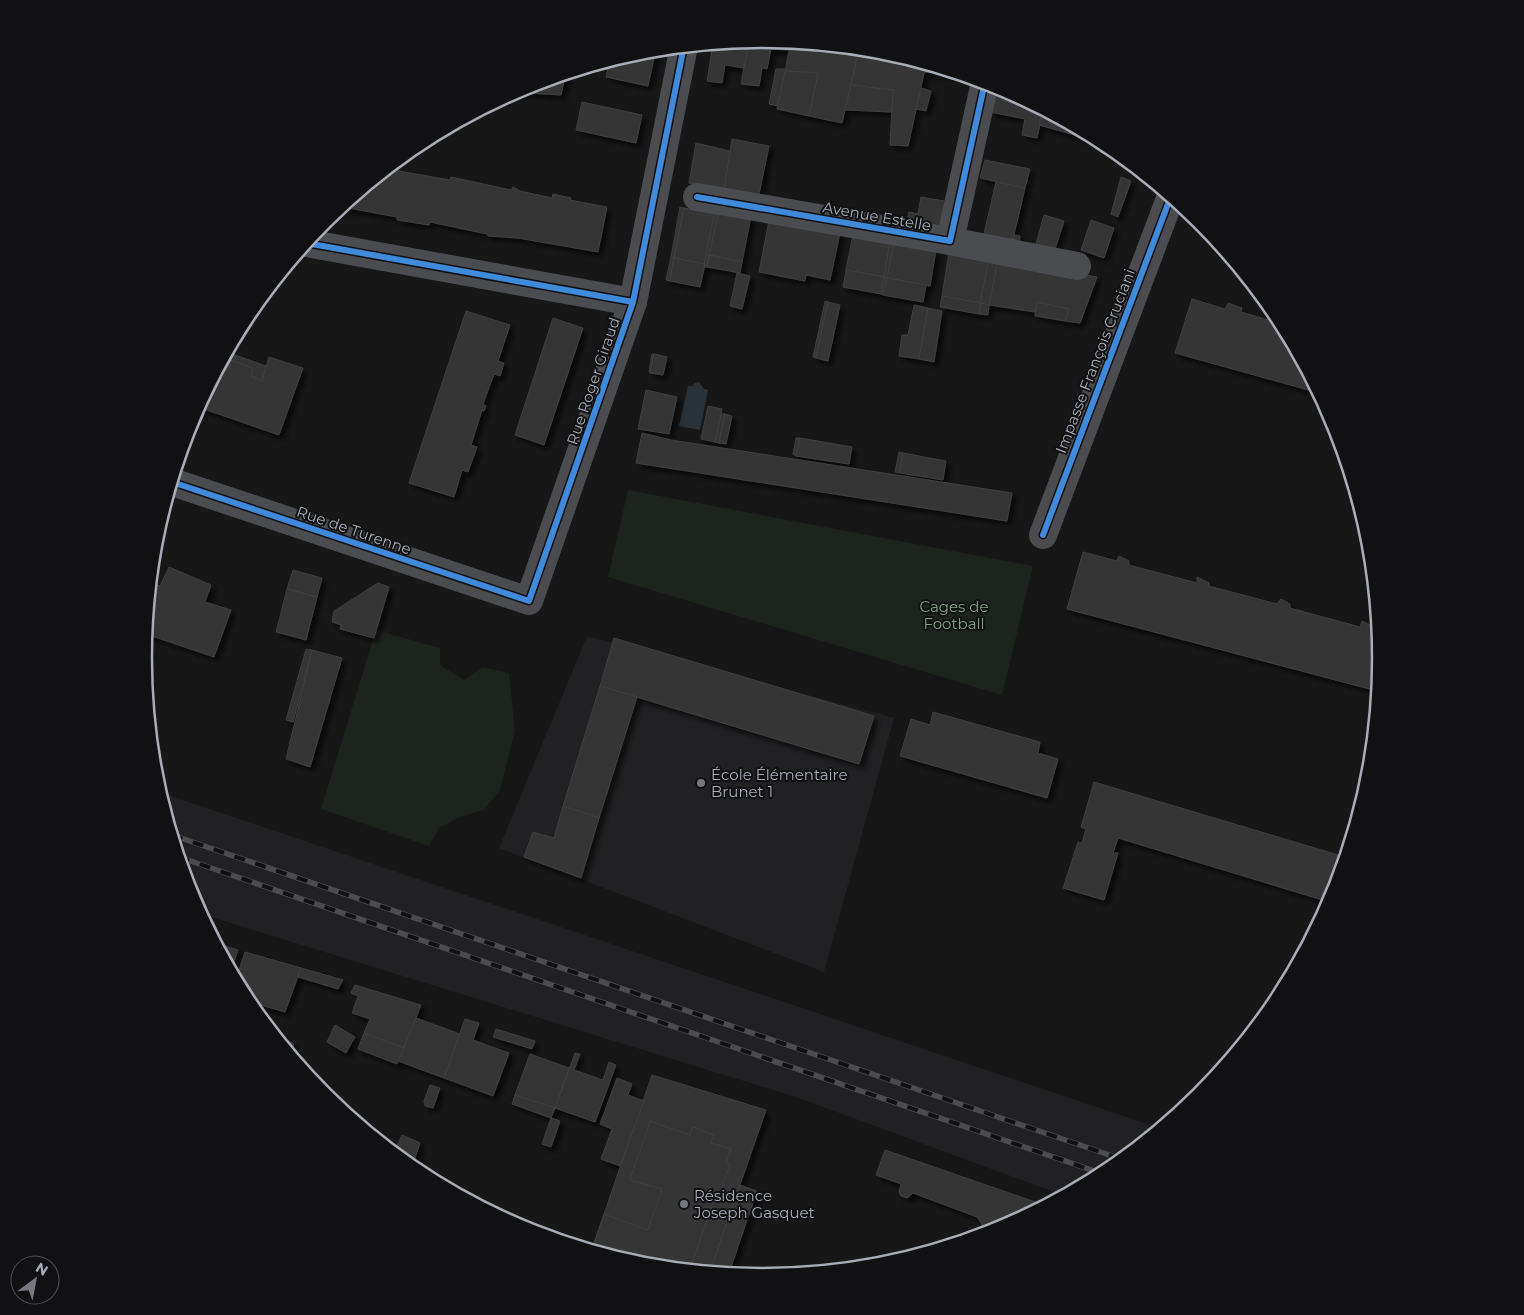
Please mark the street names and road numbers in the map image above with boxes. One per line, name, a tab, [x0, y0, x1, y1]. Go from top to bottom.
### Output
street label: Avenue Estelle	[821, 197, 933, 235]
street label: Impasse François Cruciani	[1051, 266, 1139, 456]
street label: Rue Roger Giraud	[562, 315, 624, 447]
street label: Rue de Turenne	[294, 502, 414, 558]

